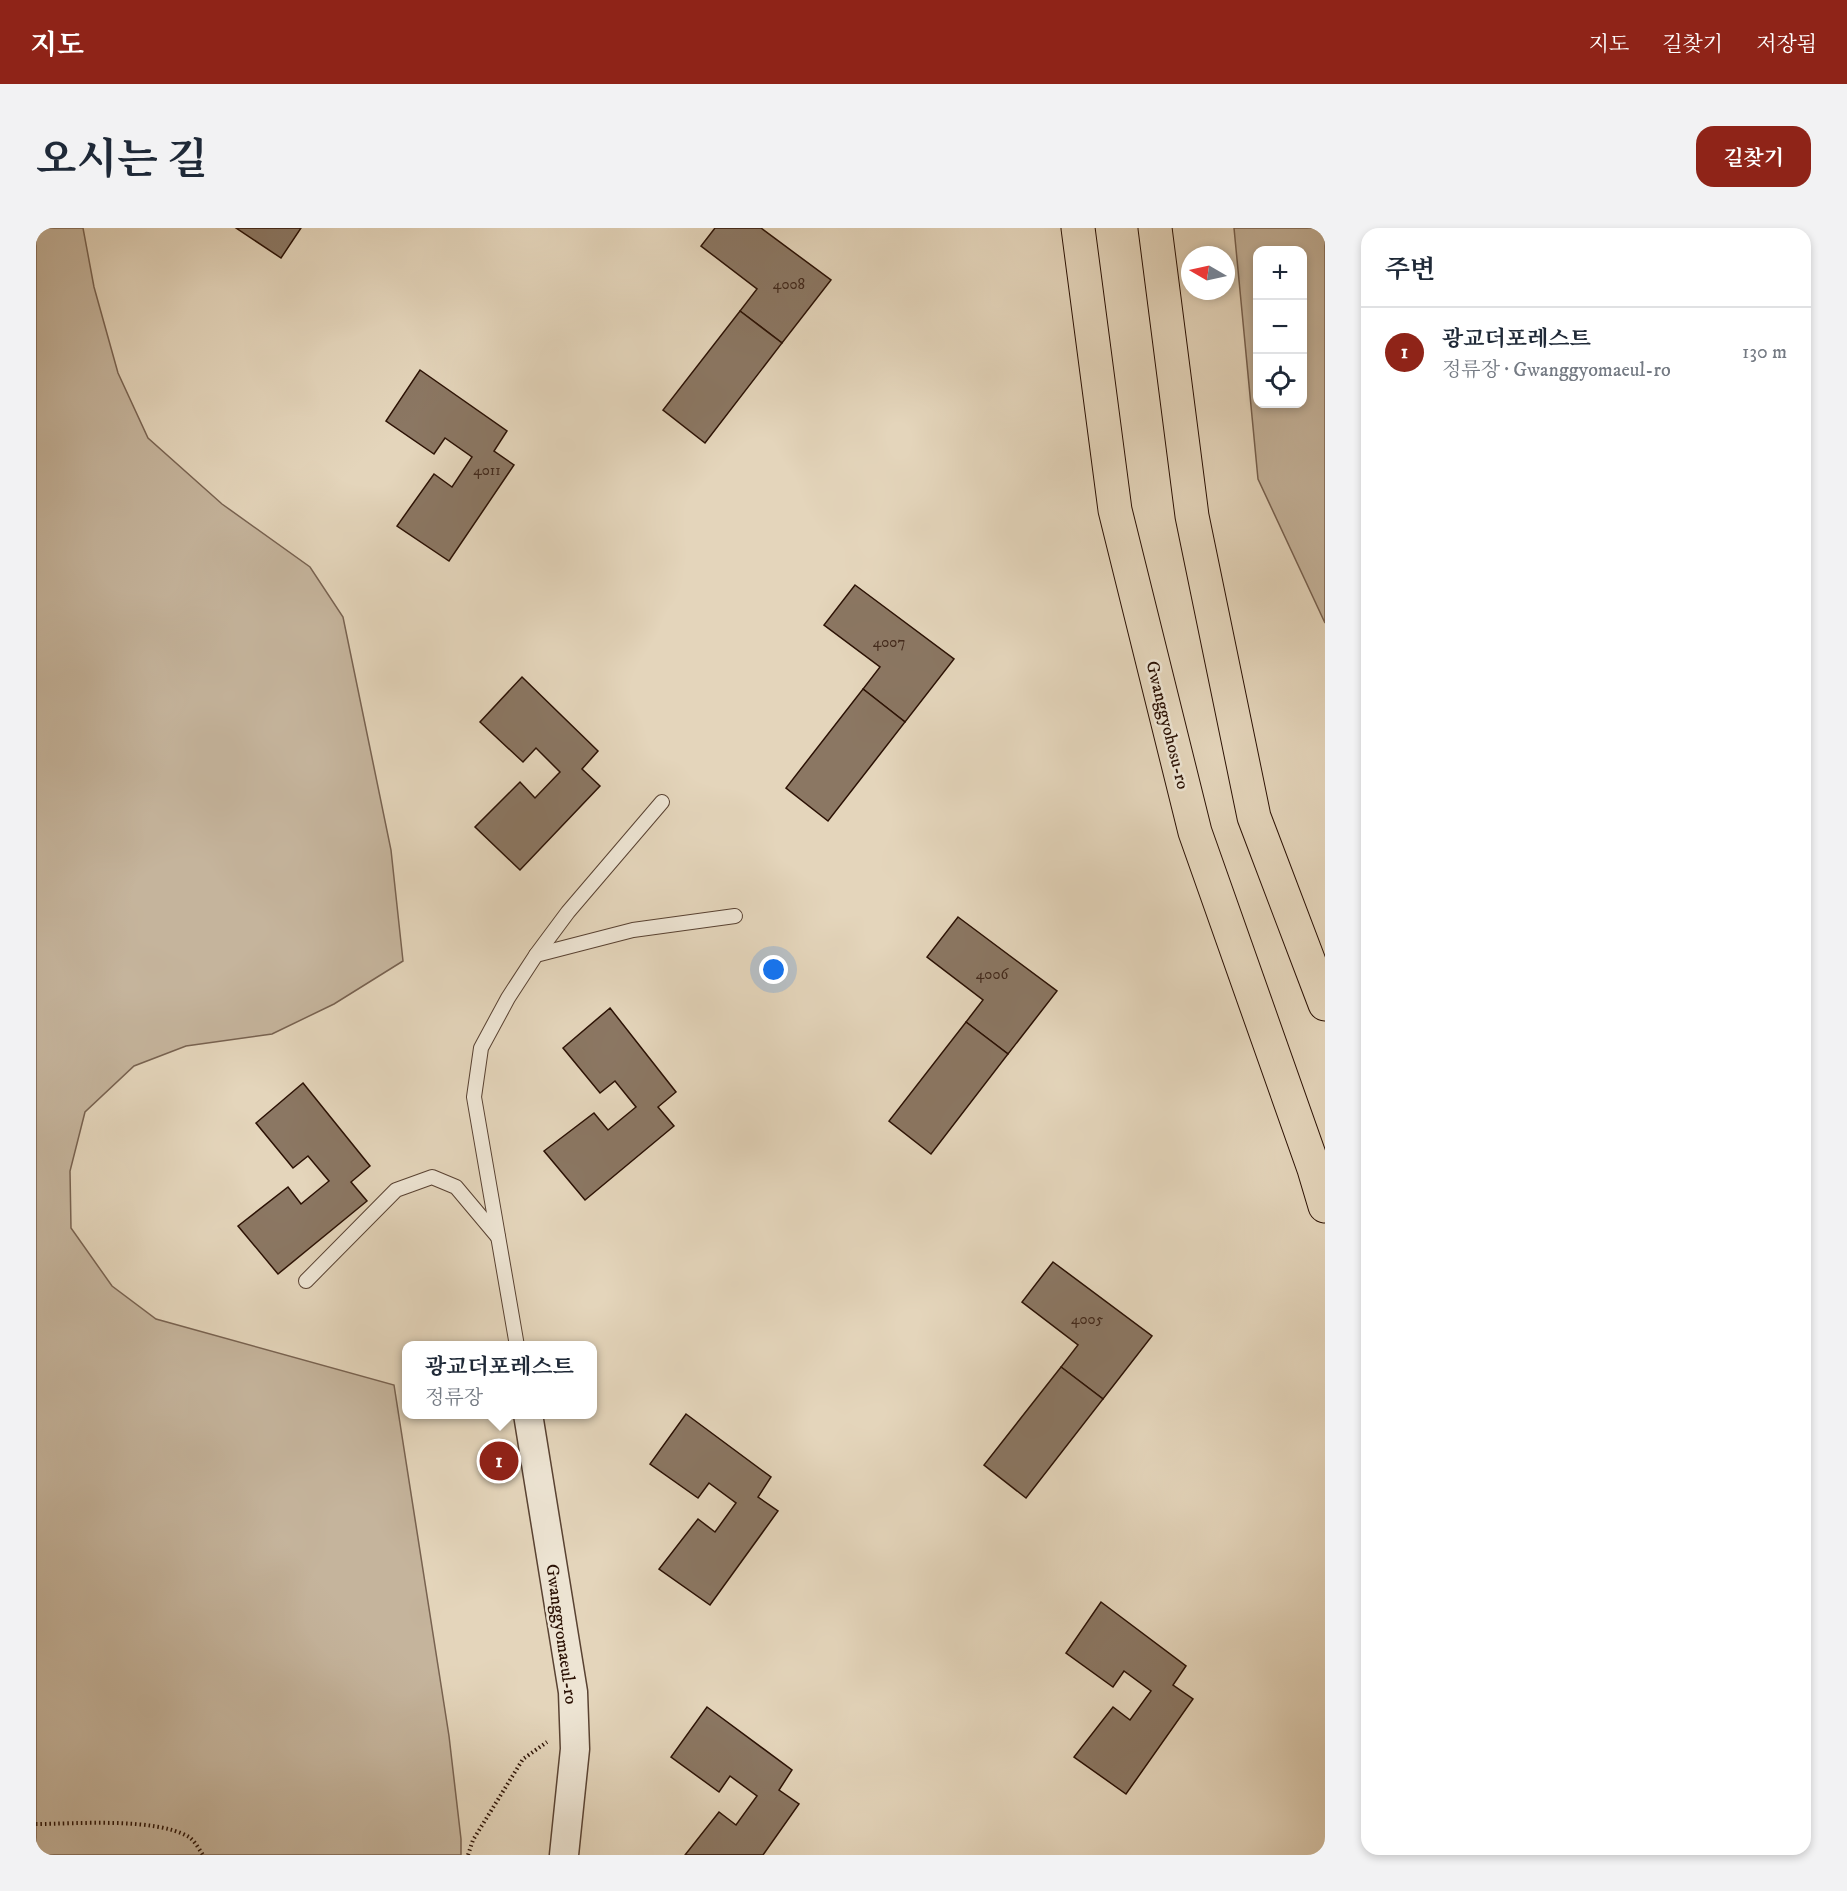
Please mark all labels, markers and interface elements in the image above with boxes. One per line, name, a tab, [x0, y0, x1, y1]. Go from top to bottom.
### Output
text: 지도	[30, 28, 84, 63]
text: 지도	[1589, 32, 1629, 58]
text: 길찾기	[1662, 32, 1723, 58]
text: 저장됨	[1756, 32, 1817, 58]
button: 길찾기	[1696, 126, 1811, 187]
text: 오시는 길	[36, 135, 207, 187]
north arrow	[1181, 246, 1235, 300]
map controls	[1253, 246, 1307, 408]
button: +	[1253, 246, 1307, 300]
text: 주변	[1385, 254, 1435, 287]
house number: 4008	[773, 275, 805, 294]
button: −	[1253, 300, 1307, 354]
text: 광교더포레스트	[1442, 326, 1591, 353]
text: 1	[1401, 340, 1408, 365]
text: 130 m	[1742, 340, 1787, 365]
button: locate	[1253, 354, 1307, 408]
text: 정류장 · Gwanggyomaeul-ro	[1442, 358, 1671, 383]
house number: 4011	[473, 461, 501, 480]
house number: 4007	[873, 633, 905, 652]
street label: Gwanggyohosu-ro	[1140, 659, 1194, 792]
your location	[759, 955, 788, 984]
house number: 4006	[976, 965, 1009, 984]
house number: 4005	[1071, 1310, 1104, 1329]
popup	[402, 1341, 597, 1419]
text: 광교더포레스트	[425, 1354, 574, 1381]
text: 정류장	[425, 1386, 483, 1411]
pin: 1	[480, 1438, 518, 1484]
street label: Gwanggyomaeul-ro	[540, 1563, 582, 1706]

